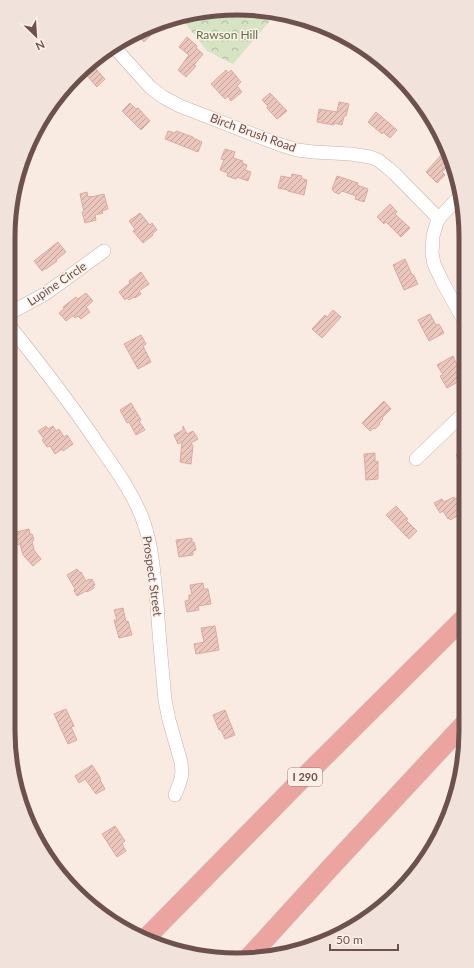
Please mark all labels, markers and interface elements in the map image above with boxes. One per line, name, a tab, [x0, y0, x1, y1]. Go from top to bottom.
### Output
north arrow	[16, 16, 56, 56]
park label: Rawson Hill	[196, 27, 258, 42]
text: N	[34, 38, 47, 53]
street label: Birch Brush Road	[208, 110, 298, 155]
street label: Lupine Circle	[24, 258, 89, 309]
street label: Prospect Street	[139, 535, 166, 618]
road number: I 290	[288, 768, 322, 786]
scale bar	[330, 926, 398, 952]
text: 50 m	[336, 932, 363, 947]

